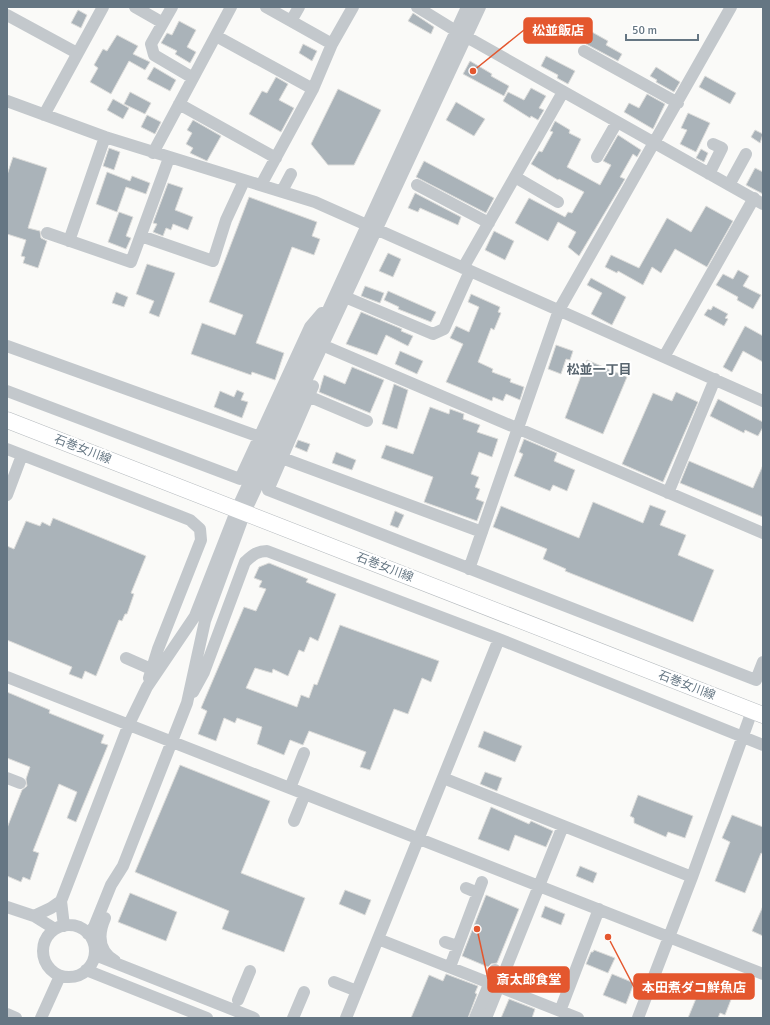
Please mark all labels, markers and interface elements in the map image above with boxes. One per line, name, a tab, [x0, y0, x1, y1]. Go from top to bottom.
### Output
scale bar	[626, 16, 698, 42]
callout: 松並飯店	[524, 18, 592, 43]
text: 松並飯店	[532, 23, 584, 39]
text: 50 m	[632, 23, 657, 38]
district label: 松並一丁目	[566, 362, 632, 378]
street label: 石巻女川線	[52, 432, 114, 467]
street label: 石巻女川線	[354, 550, 416, 585]
street label: 石巻女川線	[656, 668, 718, 703]
callout: 斎太郎食堂	[488, 967, 569, 992]
text: 斎太郎食堂	[496, 972, 562, 988]
callout: 本田煮ダコ鮮魚店	[634, 974, 754, 999]
text: 本田煮ダコ鮮魚店	[642, 980, 746, 996]

